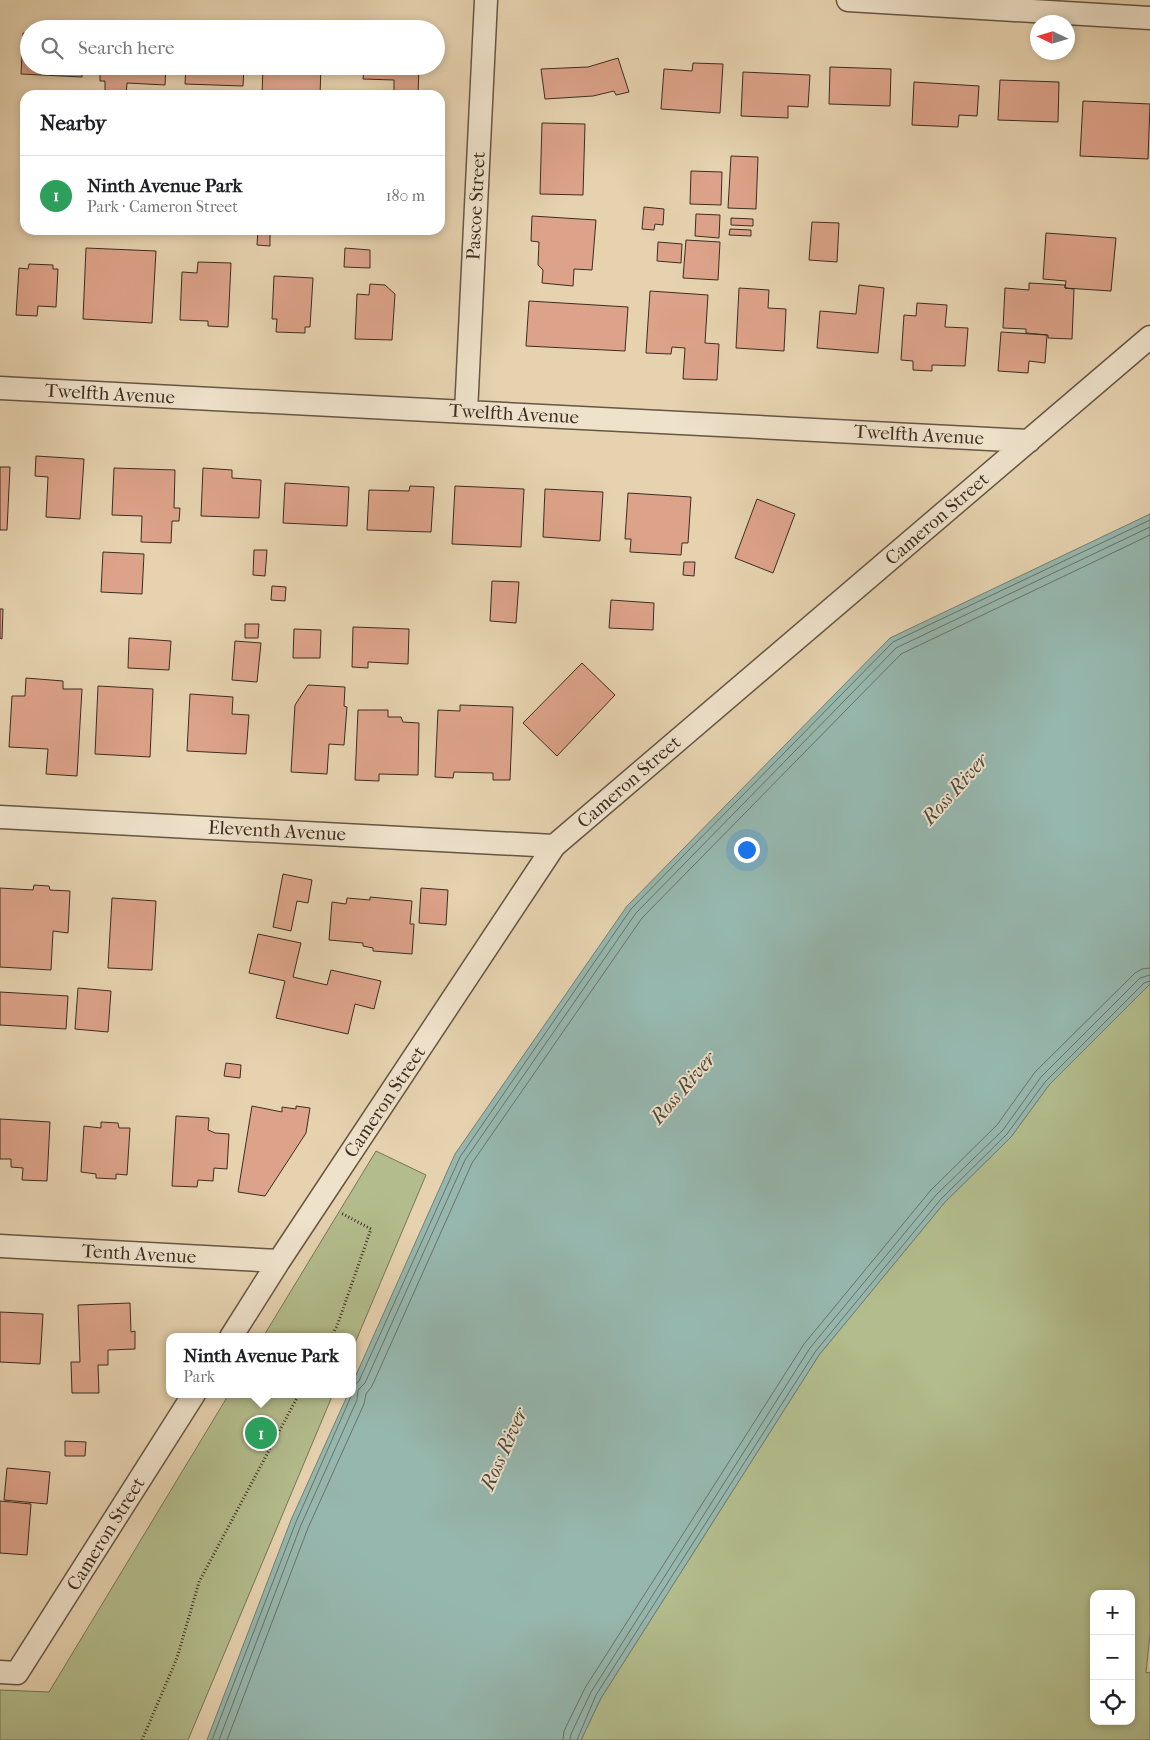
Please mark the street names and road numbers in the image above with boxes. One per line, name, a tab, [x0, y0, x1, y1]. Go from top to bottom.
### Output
street label: Pascoe Street	[462, 151, 490, 261]
street label: Twelfth Avenue	[45, 380, 175, 408]
street label: Twelfth Avenue	[449, 400, 579, 428]
street label: Twelfth Avenue	[854, 421, 984, 449]
street label: Cameron Street	[881, 468, 993, 570]
street label: Cameron Street	[573, 731, 685, 833]
street label: Eleventh Avenue	[207, 816, 347, 846]
street label: Cameron Street	[340, 1042, 430, 1162]
street label: Tenth Avenue	[81, 1240, 197, 1268]
street label: Cameron Street	[62, 1473, 150, 1595]

